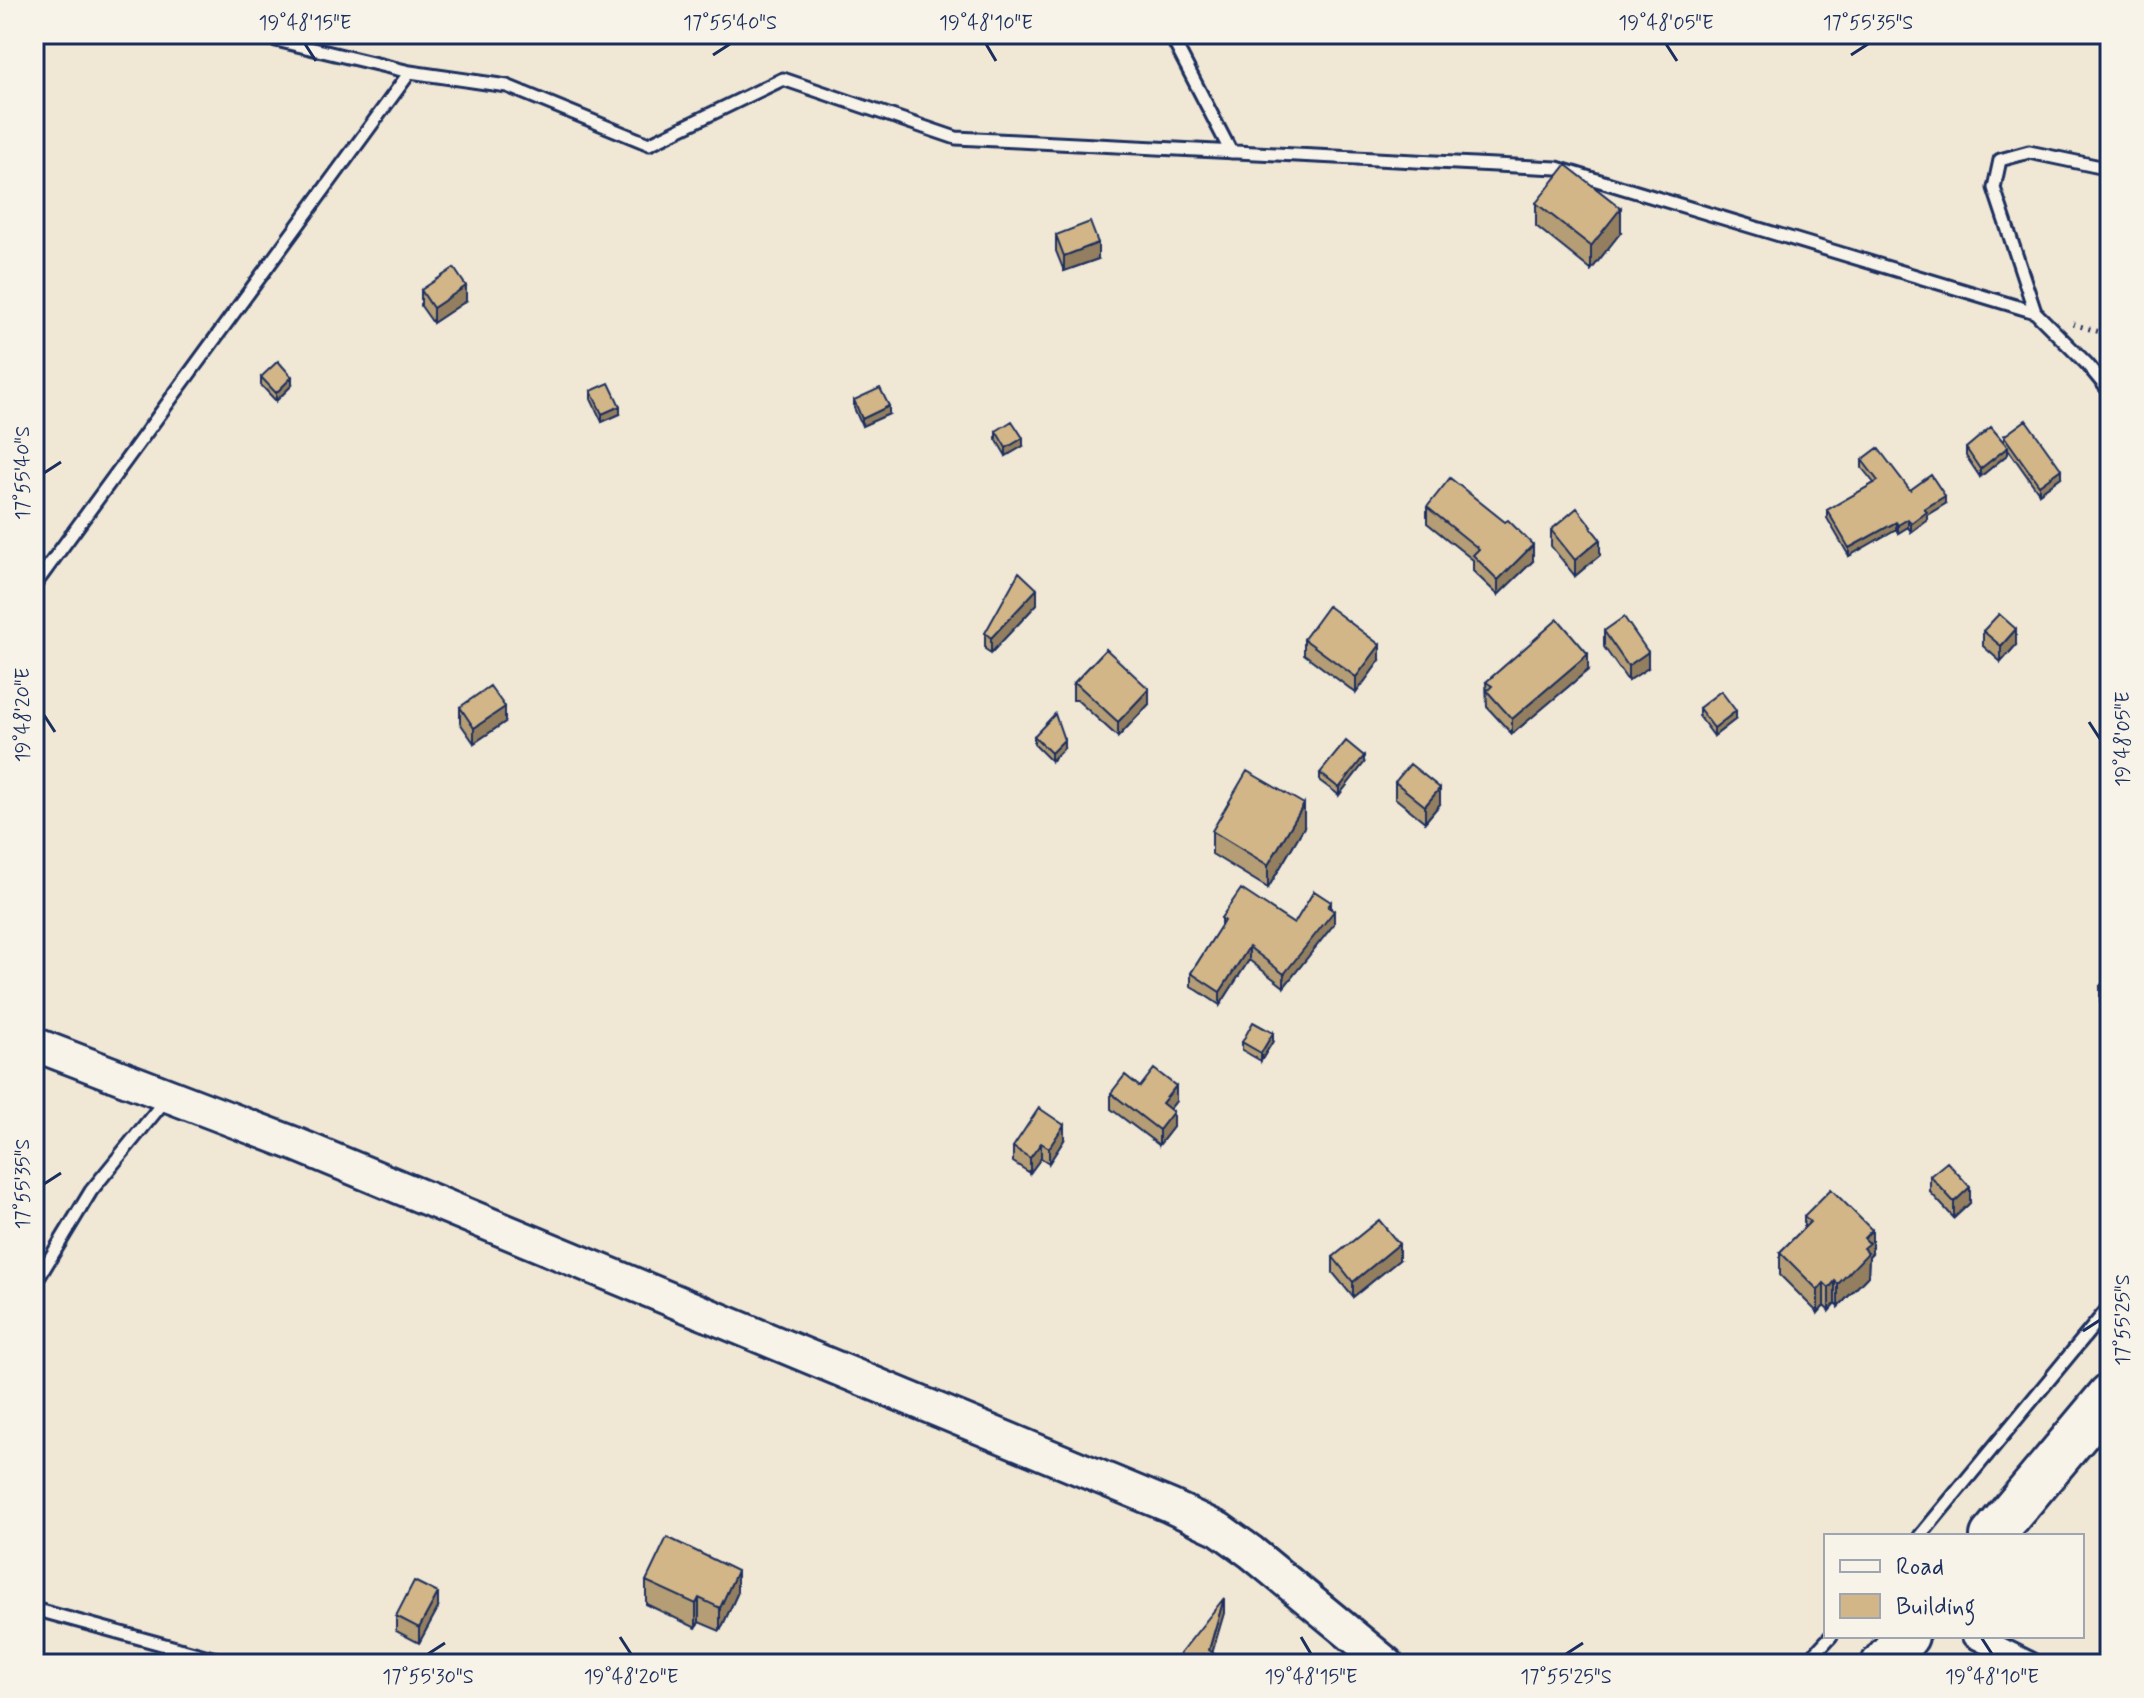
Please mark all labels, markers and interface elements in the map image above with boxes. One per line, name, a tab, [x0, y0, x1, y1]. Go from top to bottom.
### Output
text: 19°48'15"E	[258, 10, 352, 37]
text: 17°55'40"S	[683, 10, 777, 37]
text: 19°48'10"E	[939, 10, 1033, 37]
text: 19°48'05"E	[1618, 10, 1714, 37]
text: 17°55'35"S	[1823, 10, 1913, 37]
text: 17°55'40"S	[10, 426, 37, 520]
text: 19°48'20"E	[10, 668, 37, 762]
text: 19°48'05"E	[2110, 691, 2137, 787]
text: 17°55'35"S	[10, 1139, 37, 1229]
text: 17°55'25"S	[2110, 1274, 2137, 1366]
legend	[1824, 1534, 2084, 1638]
text: Road	[1896, 1552, 1944, 1583]
text: Building	[1896, 1592, 1976, 1626]
text: 17°55'30"S	[382, 1664, 474, 1691]
text: 19°48'20"E	[584, 1664, 678, 1691]
text: 19°48'15"E	[1264, 1664, 1358, 1691]
text: 17°55'25"S	[1520, 1664, 1612, 1691]
text: 19°48'10"E	[1945, 1664, 2039, 1691]

